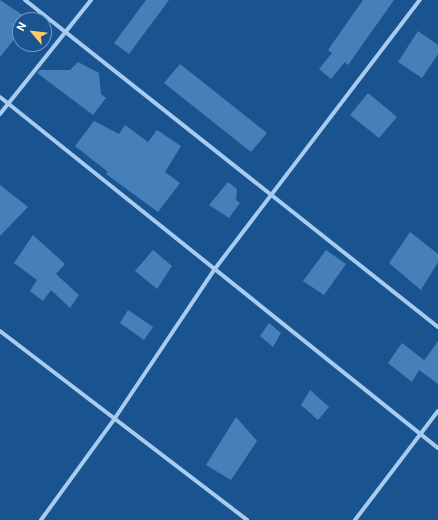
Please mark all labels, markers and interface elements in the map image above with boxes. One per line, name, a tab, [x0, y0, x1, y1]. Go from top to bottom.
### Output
north arrow	[12, 12, 52, 52]
text: N	[14, 20, 29, 33]

